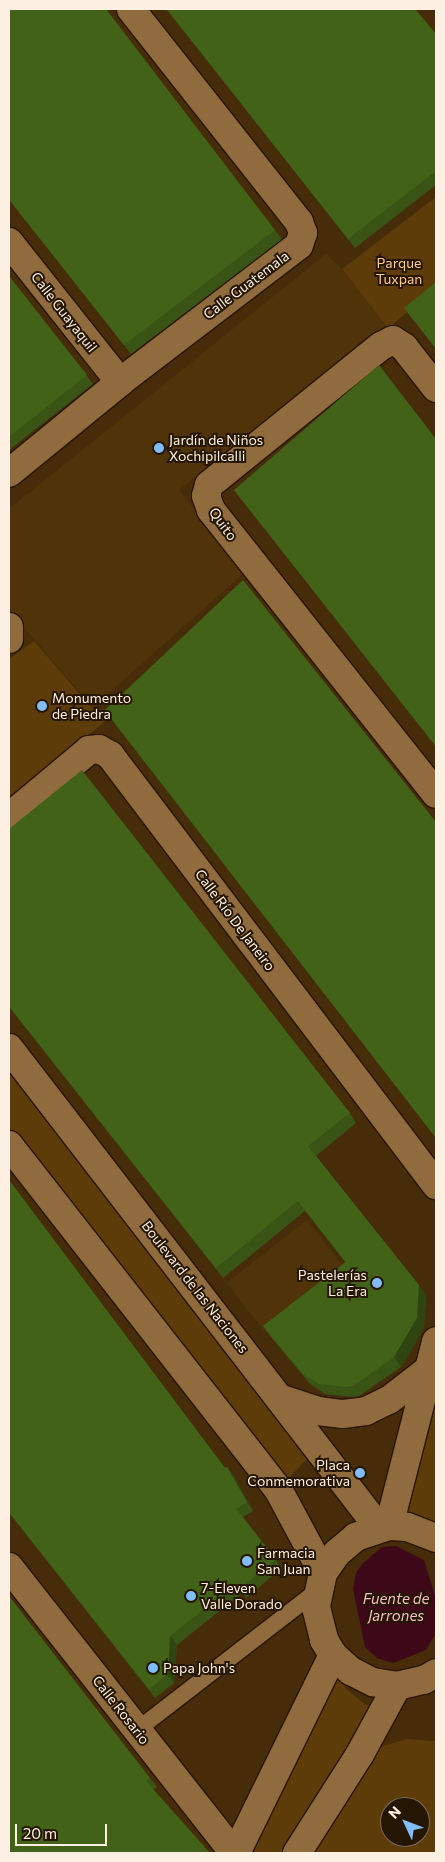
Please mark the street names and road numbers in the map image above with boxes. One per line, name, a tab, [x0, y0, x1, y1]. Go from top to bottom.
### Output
street label: Calle Guatemala	[200, 247, 292, 323]
street label: Calle Guayaquil	[28, 269, 100, 355]
street label: Quito	[205, 504, 241, 544]
street label: Calle Río De Janeiro	[191, 866, 279, 974]
street label: Boulevard de las Naciones	[138, 1218, 252, 1356]
street label: Calle Rosario	[89, 1672, 153, 1748]

